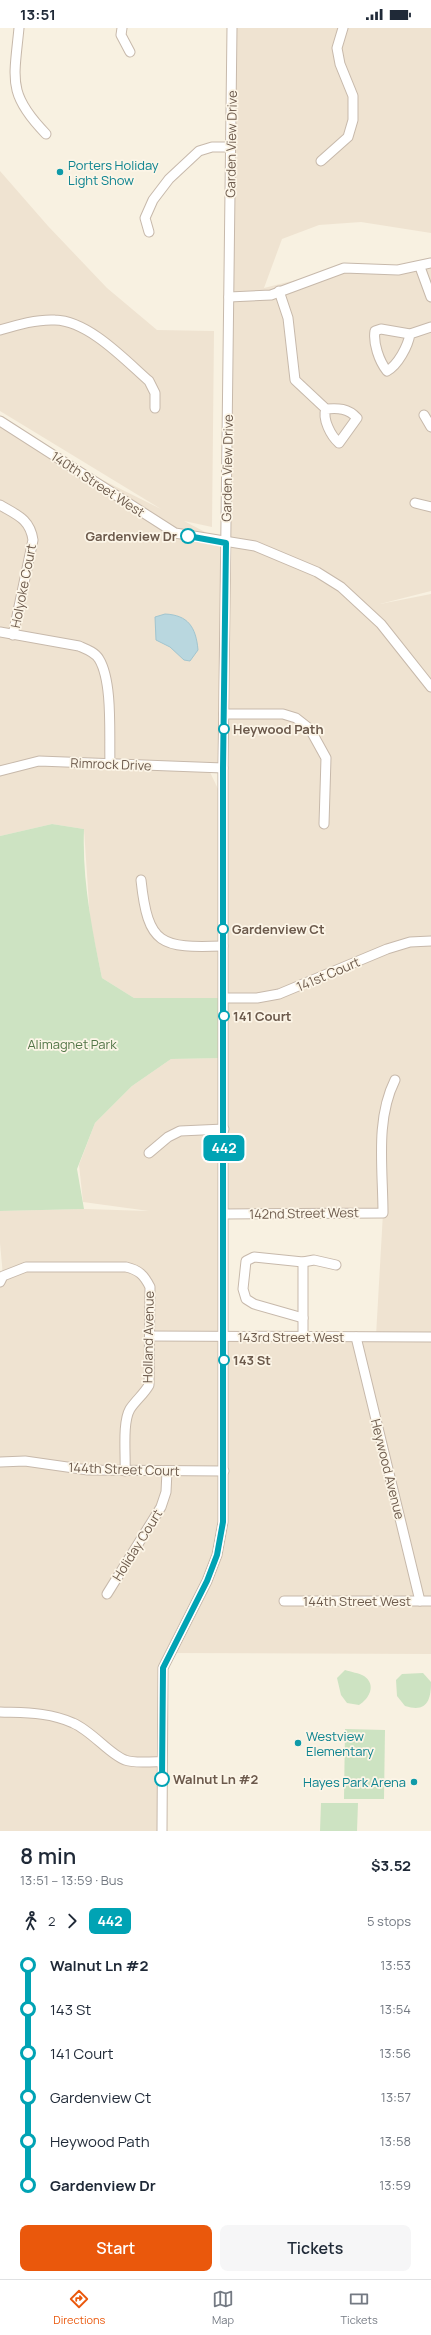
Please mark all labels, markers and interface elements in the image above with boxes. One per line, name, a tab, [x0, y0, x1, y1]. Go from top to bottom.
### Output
text: 13:51	[20, 4, 56, 25]
street label: Garden View Drive	[221, 90, 241, 198]
place label: Porters Holiday Light Show	[68, 156, 159, 189]
marker: Porters Holiday Light Show	[55, 167, 65, 177]
street label: Garden View Drive	[217, 414, 237, 522]
street label: 140th Street West	[48, 447, 148, 521]
place label: Gardenview Dr	[85, 527, 177, 545]
marker: Gardenview Dr	[180, 528, 196, 544]
street label: Holyoke Court	[6, 543, 40, 629]
place label: Heywood Path	[233, 720, 324, 738]
marker: Heywood Path	[218, 723, 230, 735]
street label: Rimrock Drive	[70, 754, 152, 774]
place label: Gardenview Ct	[232, 920, 325, 938]
marker: Gardenview Ct	[217, 923, 229, 935]
street label: 141st Court	[294, 953, 362, 995]
place label: 141 Court	[233, 1007, 292, 1025]
marker: 141 Court	[218, 1010, 230, 1022]
park label: Alimagnet Park	[27, 1035, 117, 1053]
line badge: 442	[201, 1135, 247, 1161]
text: 442	[211, 1138, 237, 1157]
street label: 142nd Street West	[249, 1203, 359, 1223]
street label: Holland Avenue	[138, 1290, 158, 1383]
street label: 143rd Street West	[238, 1328, 344, 1346]
place label: 143 St	[233, 1351, 271, 1369]
marker: 143 St	[218, 1354, 230, 1366]
street label: Heywood Avenue	[367, 1417, 409, 1522]
street label: 144th Street Court	[68, 1458, 180, 1480]
street label: Holiday Court	[108, 1506, 166, 1584]
street label: 144th Street West	[303, 1592, 411, 1610]
place label: Westview Elementary	[306, 1727, 374, 1760]
marker: Westview Elementary	[293, 1738, 303, 1748]
place label: Walnut Ln #2	[173, 1770, 258, 1788]
marker: Walnut Ln #2	[154, 1771, 170, 1787]
place label: Hayes Park Arena	[303, 1773, 406, 1791]
marker: Hayes Park Arena	[409, 1777, 419, 1787]
text: 8 min	[20, 1841, 76, 1871]
text: $3.52	[371, 1855, 411, 1876]
text: 13:51 – 13:59 · Bus	[20, 1871, 123, 1889]
icon: walk	[20, 1910, 42, 1932]
icon: forward	[61, 1910, 83, 1932]
text: 442	[97, 1911, 123, 1930]
text: 2	[48, 1912, 55, 1930]
text: 5 stops	[367, 1912, 411, 1930]
text: Walnut Ln #2	[50, 1955, 148, 1976]
text: 13:53	[380, 1956, 411, 1974]
text: 143 St	[50, 1999, 91, 2020]
text: 13:54	[380, 2000, 411, 2018]
text: 141 Court	[50, 2043, 113, 2064]
text: 13:56	[379, 2044, 411, 2062]
text: Gardenview Ct	[50, 2087, 151, 2108]
text: 13:57	[381, 2088, 411, 2106]
text: Heywood Path	[50, 2131, 150, 2152]
text: 13:58	[380, 2132, 411, 2150]
text: Gardenview Dr	[50, 2175, 156, 2196]
text: 13:59	[379, 2176, 411, 2194]
button: Start	[20, 2225, 212, 2271]
button: Tickets	[220, 2225, 411, 2271]
tab: Directions	[53, 2288, 105, 2327]
tab: Map	[212, 2288, 234, 2327]
tab: Tickets	[341, 2288, 378, 2327]

